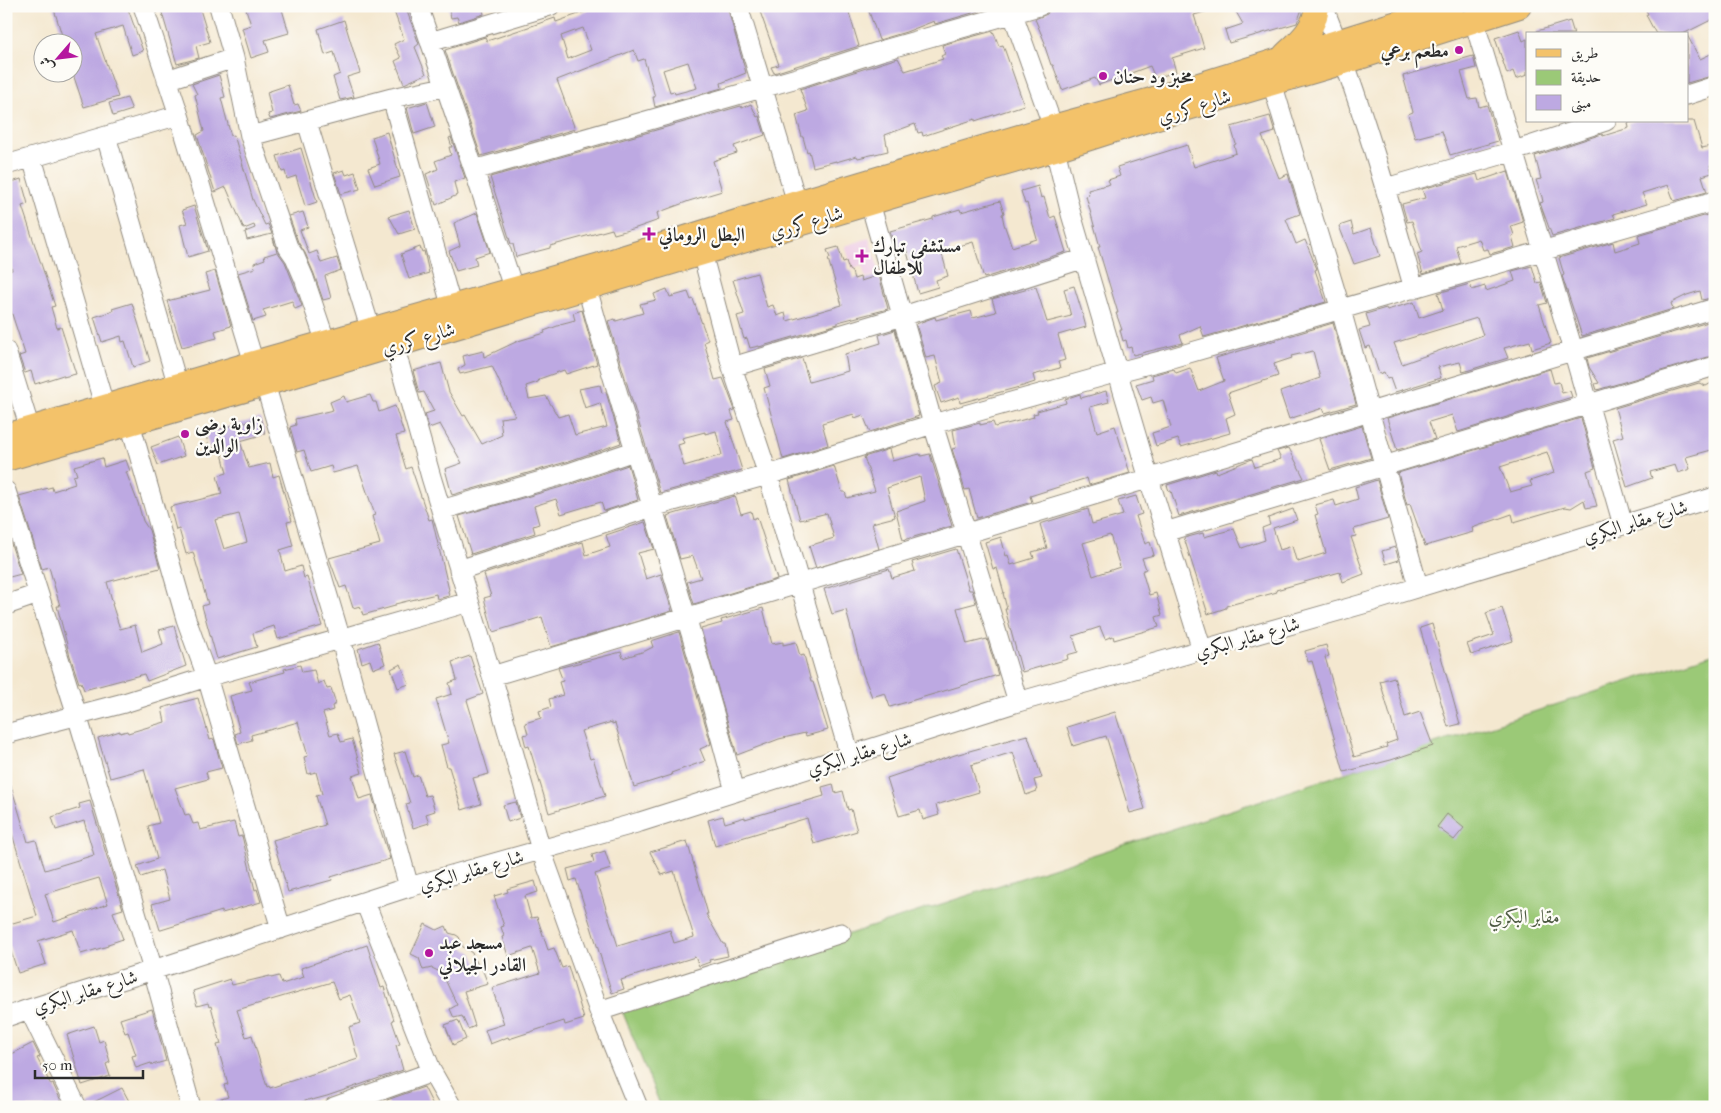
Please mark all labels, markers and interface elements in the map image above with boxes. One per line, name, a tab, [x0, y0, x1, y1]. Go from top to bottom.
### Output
north arrow	[32, 32, 82, 82]
legend	[1526, 32, 1688, 122]
place label: مطعم برعي	[1380, 40, 1449, 68]
marker: مطعم برعي	[1453, 44, 1465, 56]
text: طريق	[1571, 44, 1598, 63]
text: ش	[36, 54, 58, 74]
place label: مخبز ود حنان	[1113, 66, 1194, 89]
text: حديقة	[1571, 68, 1601, 86]
marker: مخبز ود حنان	[1097, 70, 1109, 82]
street label: شارع كرري	[1155, 85, 1235, 132]
text: مبنى	[1571, 94, 1591, 114]
street label: شارع كرري	[767, 202, 847, 248]
place label: البطل الروماني	[658, 224, 745, 250]
marker: البطل الروماني	[643, 228, 655, 240]
place label: مستشفى تبارك للاطفال	[873, 235, 962, 279]
marker: مستشفى تبارك للاطفال	[855, 249, 869, 263]
street label: شارع كرري	[379, 318, 459, 364]
place label: زاوية رضى الوالدين	[195, 413, 264, 458]
marker: زاوية رضى الوالدين	[179, 428, 191, 440]
street label: شارع مقابر البكري	[1580, 496, 1691, 552]
street label: شارع مقابر البكري	[1192, 612, 1303, 667]
street label: شارع مقابر البكري	[804, 728, 915, 784]
street label: شارع مقابر البكري	[416, 845, 527, 900]
park label: مقابر البكري	[1488, 906, 1560, 932]
place label: مسجد عبد القادر الجيلاني	[438, 932, 526, 980]
marker: مسجد عبد القادر الجيلاني	[423, 947, 435, 959]
street label: شارع مقابر البكري	[30, 966, 141, 1022]
scale bar	[35, 1048, 142, 1080]
text: 50 m	[42, 1056, 73, 1074]

